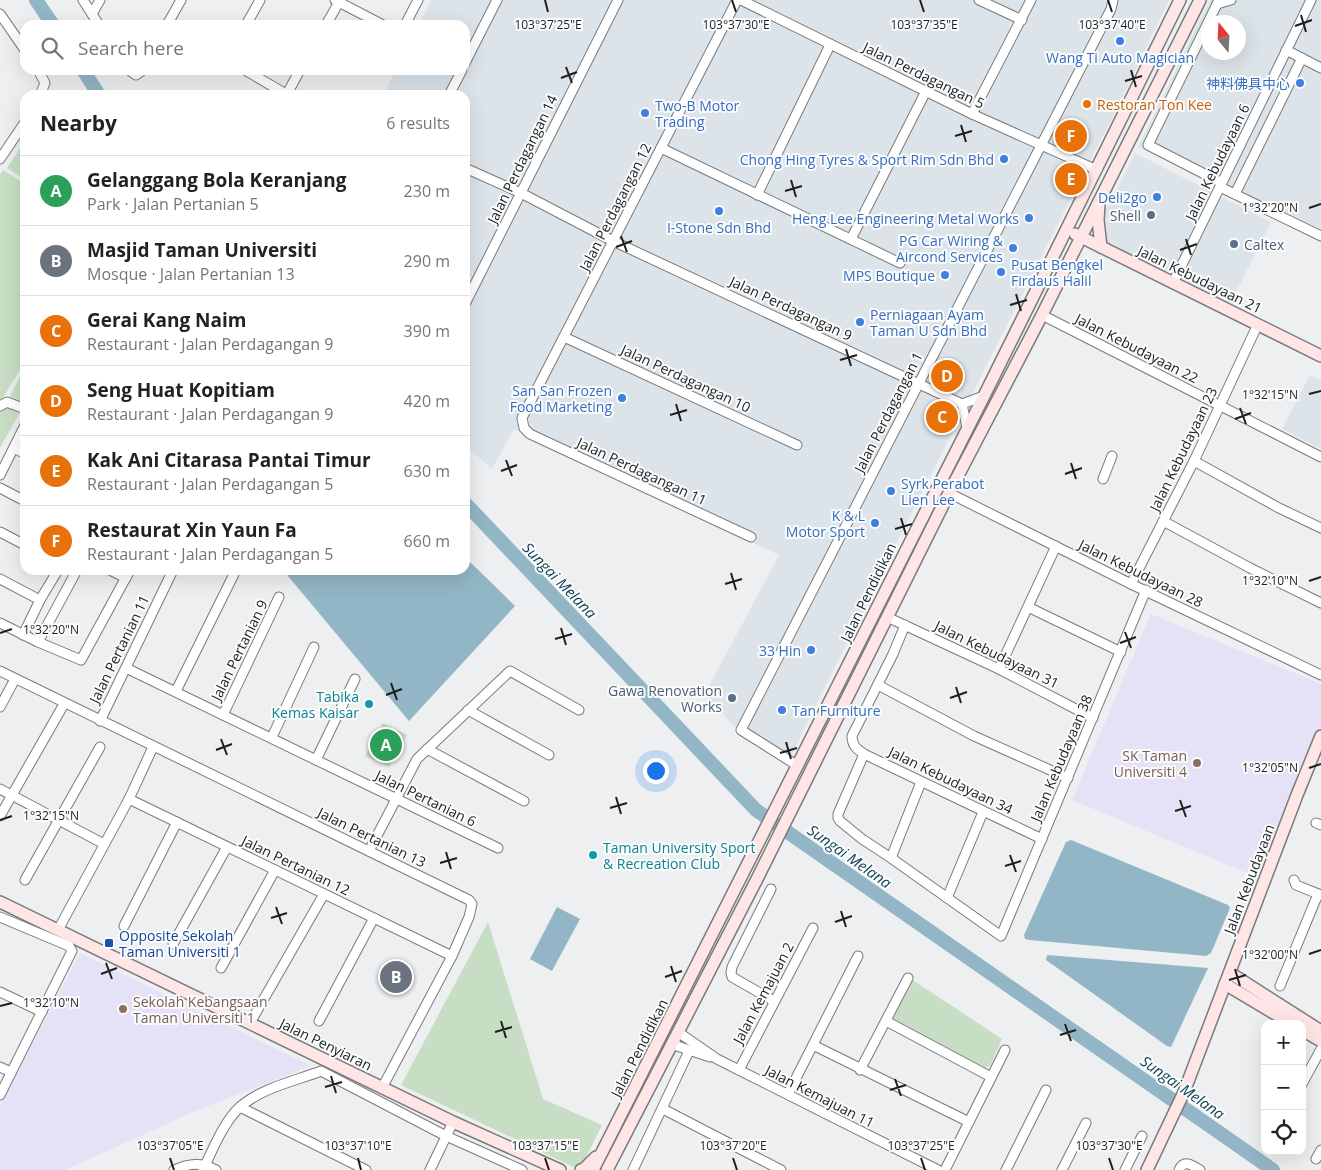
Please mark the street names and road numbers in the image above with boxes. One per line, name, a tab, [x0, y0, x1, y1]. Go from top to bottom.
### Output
street label: Jalan Perdagangan 5	[858, 36, 988, 113]
street label: Jalan Perdagangan 14	[482, 91, 561, 228]
street label: Jalan Kebudayaan 6	[1180, 100, 1254, 225]
street label: Jalan Perdagangan 12	[574, 140, 655, 276]
street label: Jalan Kebudayaan 21	[1133, 240, 1265, 317]
street label: Jalan Perdagangan 9	[725, 270, 855, 345]
street label: Jalan Kebudayaan 22	[1070, 308, 1202, 387]
street label: Jalan Perdagangan 10	[616, 339, 754, 416]
street label: Jalan Perdagangan 1	[848, 348, 927, 477]
street label: Jalan Kebudayaan 23	[1144, 384, 1221, 516]
street label: Jalan Perdagangan 11	[572, 432, 710, 509]
street label: Jalan Kebudayaan 28	[1074, 534, 1206, 611]
street label: Jalan Pendidikan	[835, 539, 900, 646]
street label: Jalan Pertanian 11	[84, 592, 153, 708]
street label: Jalan Pertanian 9	[205, 596, 272, 705]
street label: Jalan Kebudayaan 31	[930, 615, 1062, 692]
street label: Jalan Kebudayaan 38	[1025, 692, 1096, 826]
street label: Jalan Kebudayaan 34	[884, 741, 1016, 818]
street label: Jalan Pertanian 6	[371, 764, 480, 831]
street label: Jalan Pertanian 13	[313, 802, 429, 871]
street label: Jalan Kebudayaan	[1219, 821, 1279, 938]
street label: Jalan Pertanian 12	[237, 830, 353, 899]
street label: Jalan Kemajuan 2	[727, 939, 798, 1049]
street label: Jalan Pendidikan	[605, 996, 672, 1102]
street label: Jalan Penyiaran	[275, 1013, 375, 1075]
street label: Jalan Kemajuan 11	[760, 1059, 878, 1132]

